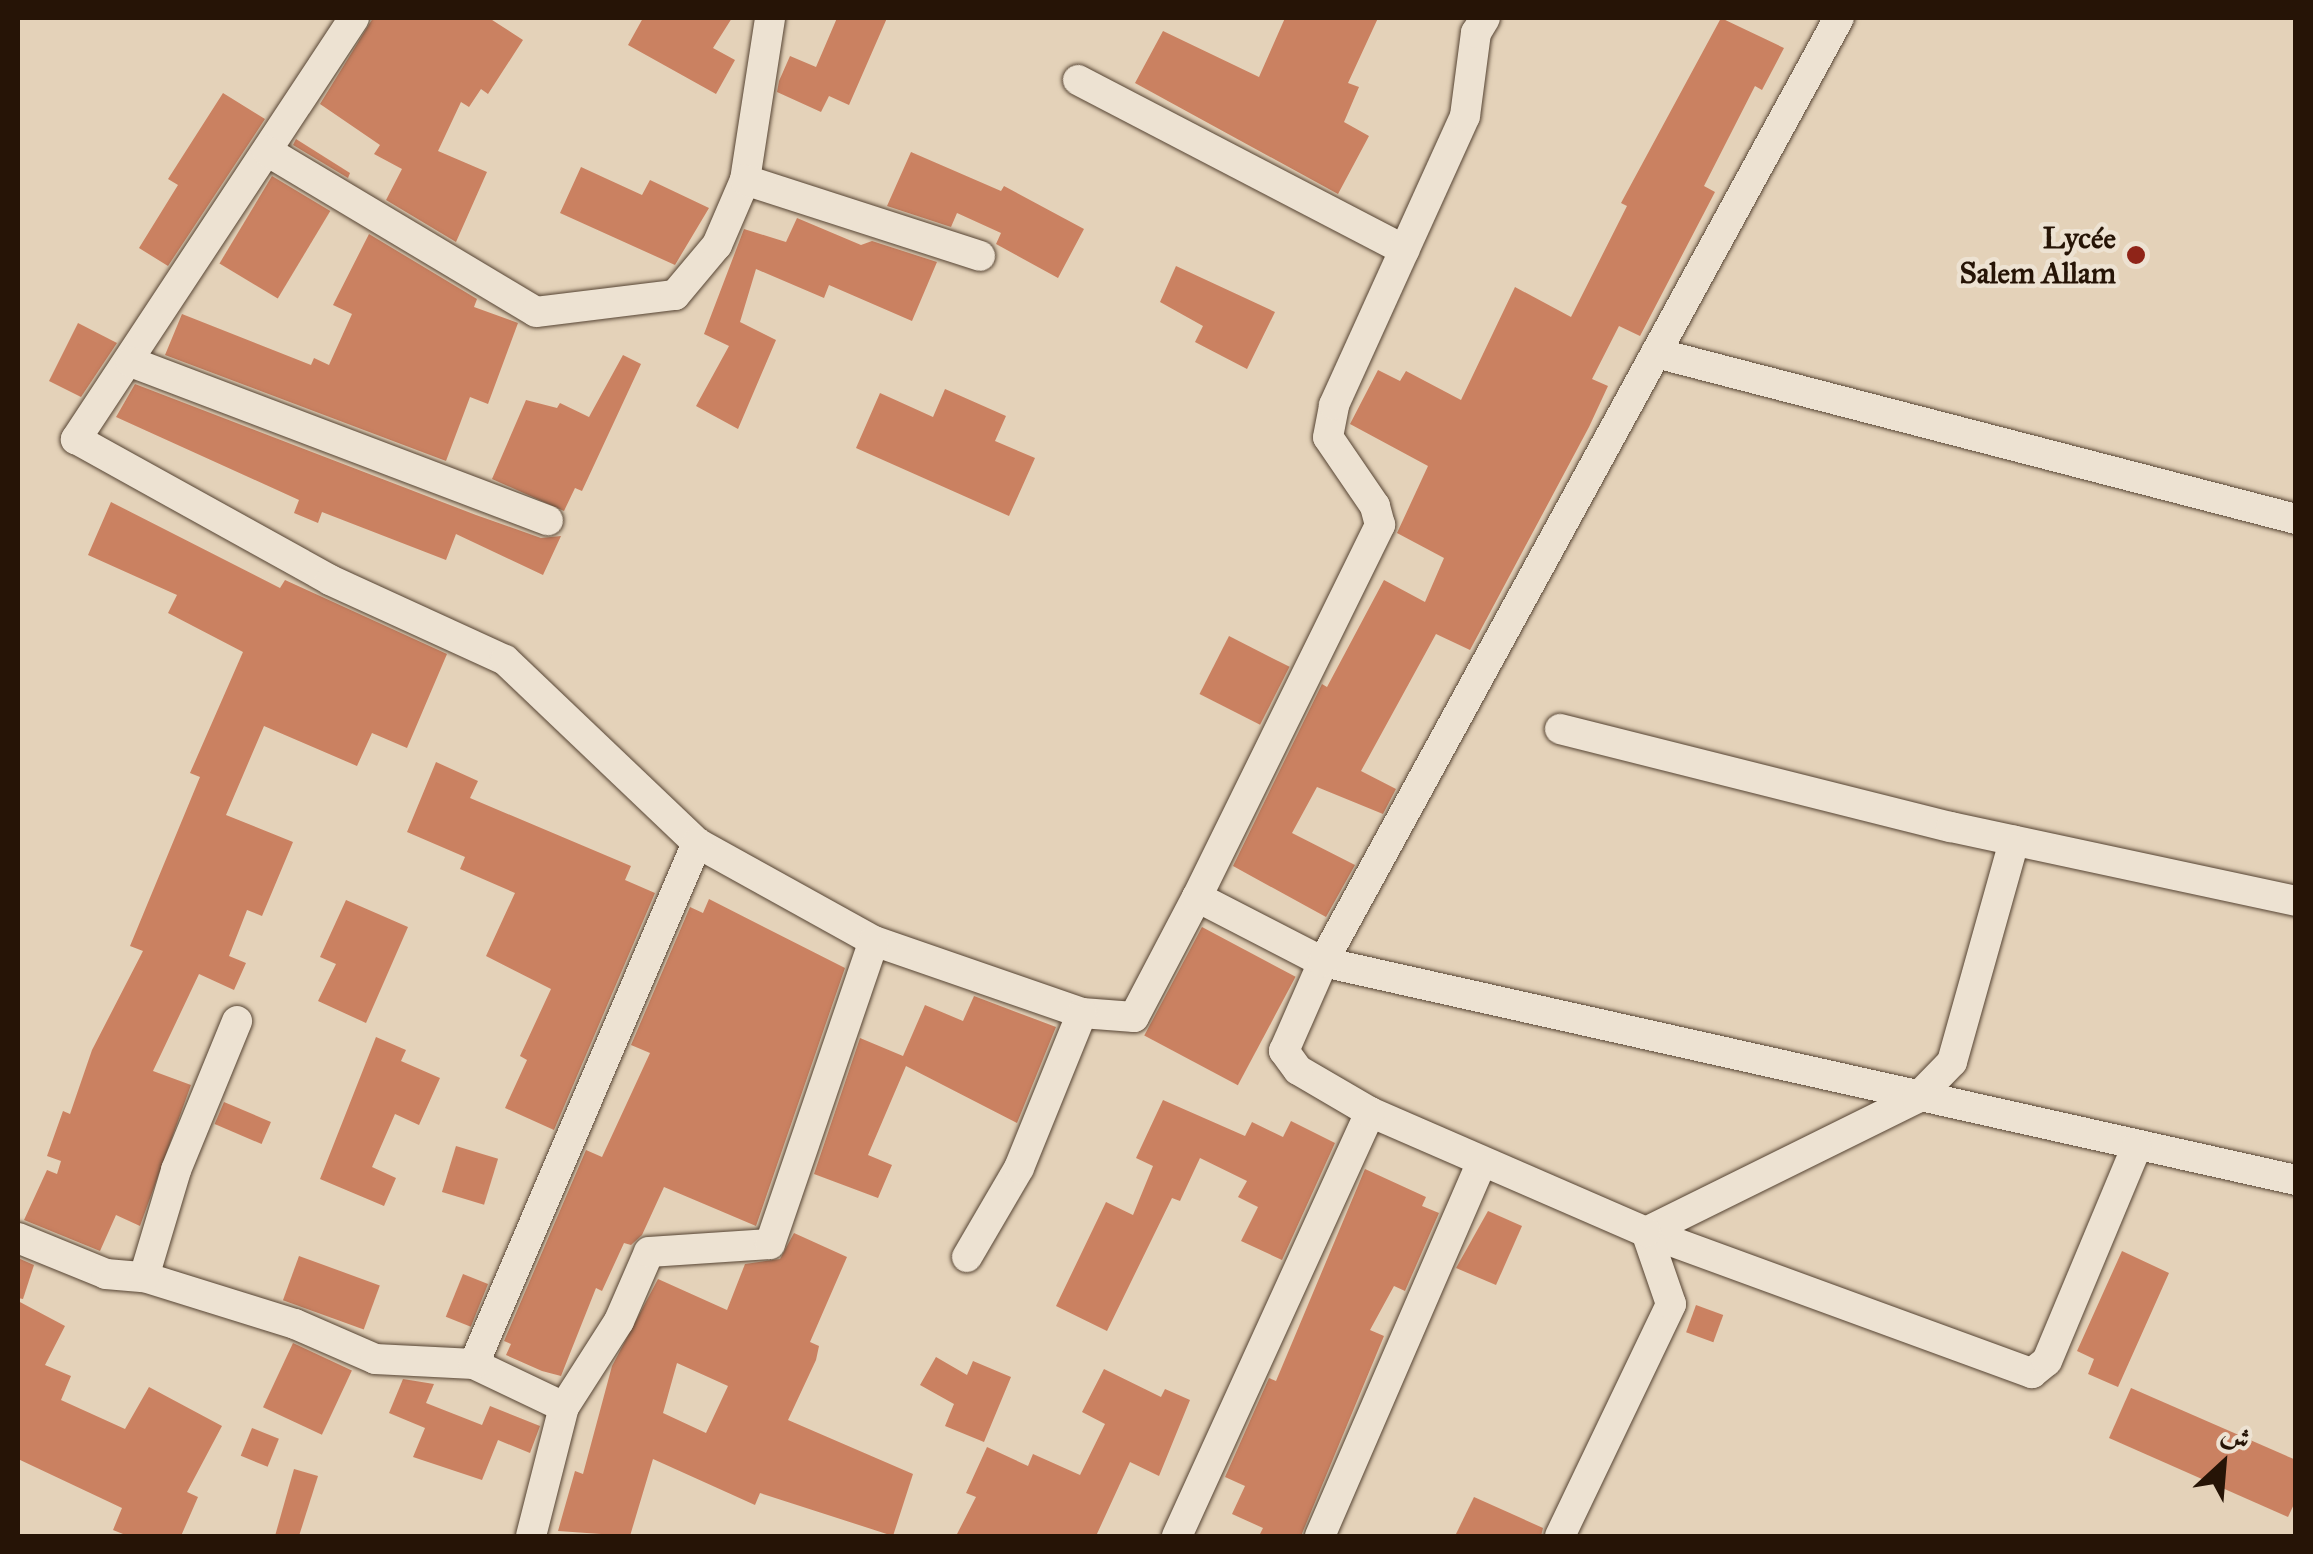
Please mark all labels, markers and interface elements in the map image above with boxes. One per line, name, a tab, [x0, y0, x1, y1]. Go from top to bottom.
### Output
place label: Lycée Salem Allam	[1960, 220, 2116, 290]
marker: Lycée Salem Allam	[2125, 244, 2147, 266]
north arrow	[2173, 1414, 2273, 1514]
text: ش	[2216, 1415, 2257, 1458]

